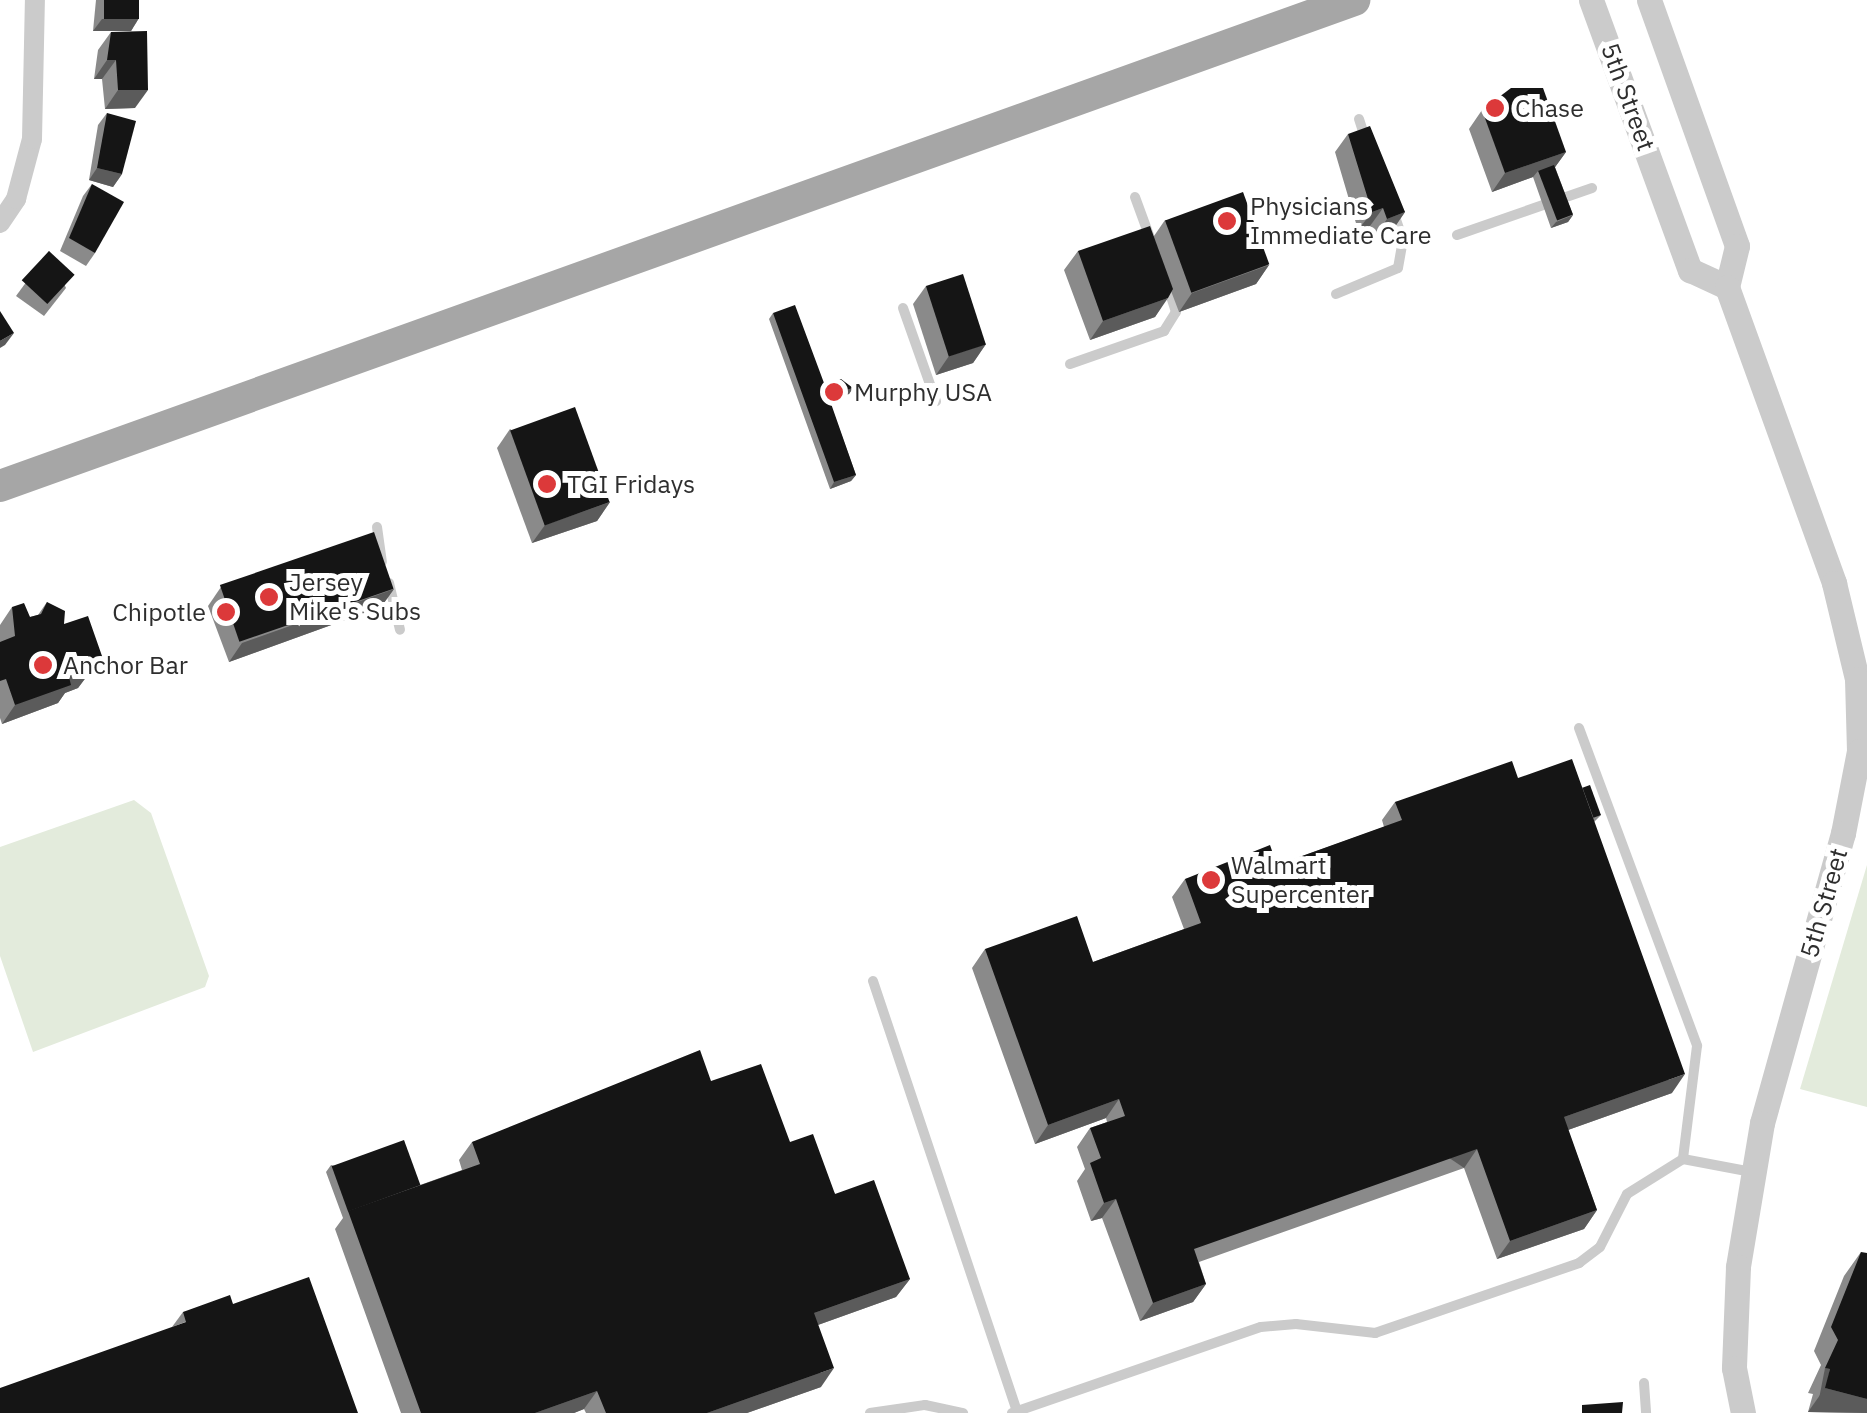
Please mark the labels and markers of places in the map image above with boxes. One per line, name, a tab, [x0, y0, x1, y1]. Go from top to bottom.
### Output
place label: Chase	[1515, 93, 1584, 123]
marker: Chase	[1484, 97, 1506, 119]
place label: Physicians Immediate Care	[1250, 192, 1431, 251]
marker: Physicians Immediate Care	[1214, 208, 1240, 234]
place label: Murphy USA	[854, 377, 992, 407]
marker: Murphy USA	[823, 381, 845, 403]
place label: TGI Fridays	[567, 469, 695, 499]
marker: TGI Fridays	[536, 473, 558, 495]
place label: Jersey Mike's Subs	[289, 568, 421, 627]
marker: Jersey Mike's Subs	[258, 586, 280, 608]
place label: Chipotle	[112, 597, 206, 627]
marker: Chipotle	[215, 601, 237, 623]
place label: Anchor Bar	[63, 650, 188, 680]
marker: Anchor Bar	[32, 654, 54, 676]
place label: Walmart Supercenter	[1231, 851, 1369, 910]
marker: Walmart Supercenter	[1200, 869, 1222, 891]

